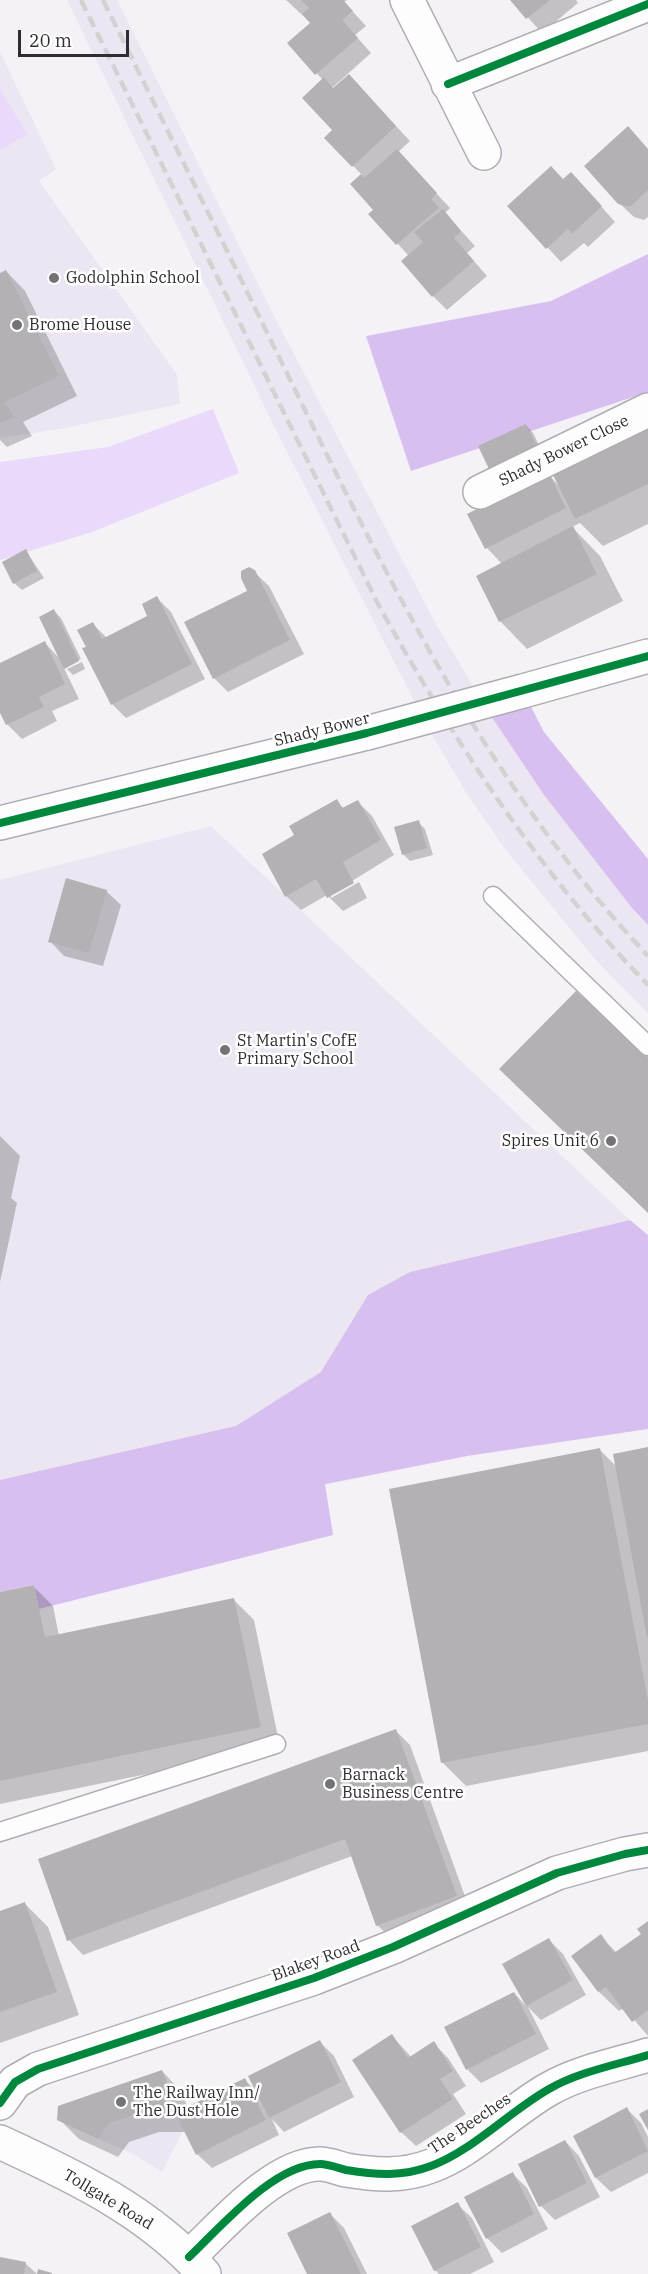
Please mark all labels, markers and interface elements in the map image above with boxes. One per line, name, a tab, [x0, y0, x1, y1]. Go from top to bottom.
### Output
scale bar	[21, 18, 132, 56]
text: 20 m	[29, 29, 72, 52]
place label: Godolphin School	[66, 268, 200, 288]
marker: Godolphin School	[47, 271, 61, 285]
place label: Brome House	[29, 315, 131, 335]
marker: Brome House	[10, 318, 24, 332]
street label: Shady Bower Close	[496, 411, 632, 491]
street label: Shady Bower	[272, 709, 372, 751]
place label: St Martin's CofE Primary School	[237, 1031, 357, 1069]
marker: St Martin's CofE Primary School	[218, 1043, 232, 1057]
place label: Spires Unit 6	[502, 1131, 599, 1151]
marker: Spires Unit 6	[604, 1134, 618, 1148]
place label: Barnack Business Centre	[342, 1765, 464, 1803]
marker: Barnack Business Centre	[323, 1777, 337, 1791]
street label: Blakey Road	[269, 1936, 363, 1986]
place label: The Railway Inn/ The Dust Hole	[133, 2083, 260, 2121]
street label: The Beeches	[425, 2089, 515, 2159]
marker: The Railway Inn/ The Dust Hole	[114, 2095, 128, 2109]
street label: Tollgate Road	[59, 2166, 157, 2234]

